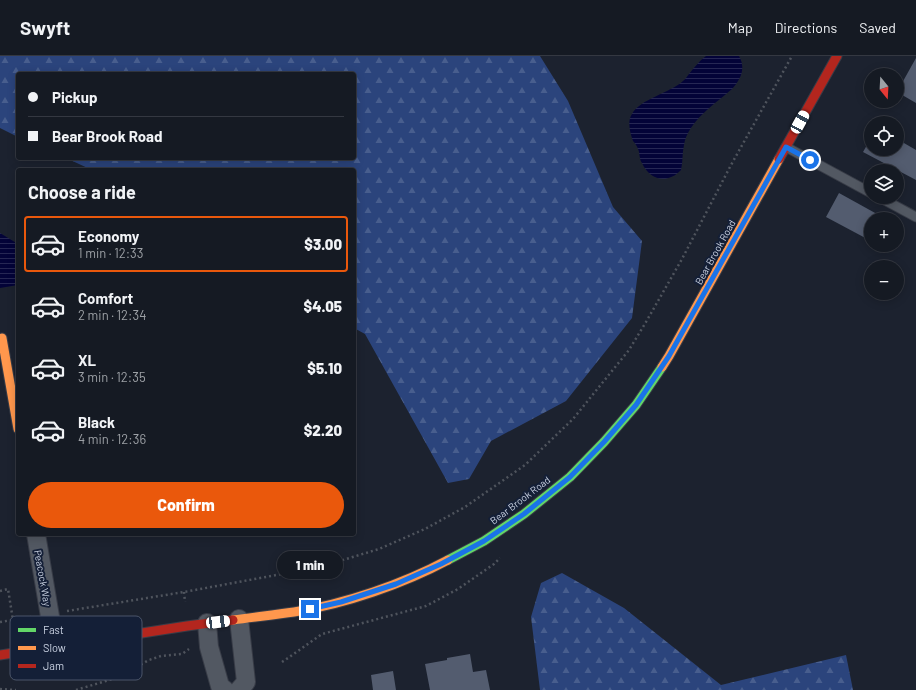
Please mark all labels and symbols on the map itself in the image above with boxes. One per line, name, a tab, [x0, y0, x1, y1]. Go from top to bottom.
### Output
north arrow	[864, 68, 904, 108]
car	[789, 109, 811, 135]
route start	[801, 151, 819, 169]
street label: Bear Brook Road	[692, 218, 738, 286]
street label: Bear Brook Road	[488, 473, 552, 527]
street label: Peacock Way	[32, 549, 54, 607]
callout: 1 min	[277, 551, 343, 579]
route end	[301, 600, 319, 618]
car	[205, 615, 231, 629]
legend	[10, 616, 142, 680]
text: Fast	[43, 623, 64, 636]
text: Slow	[43, 641, 66, 654]
text: Jam	[43, 659, 64, 672]

